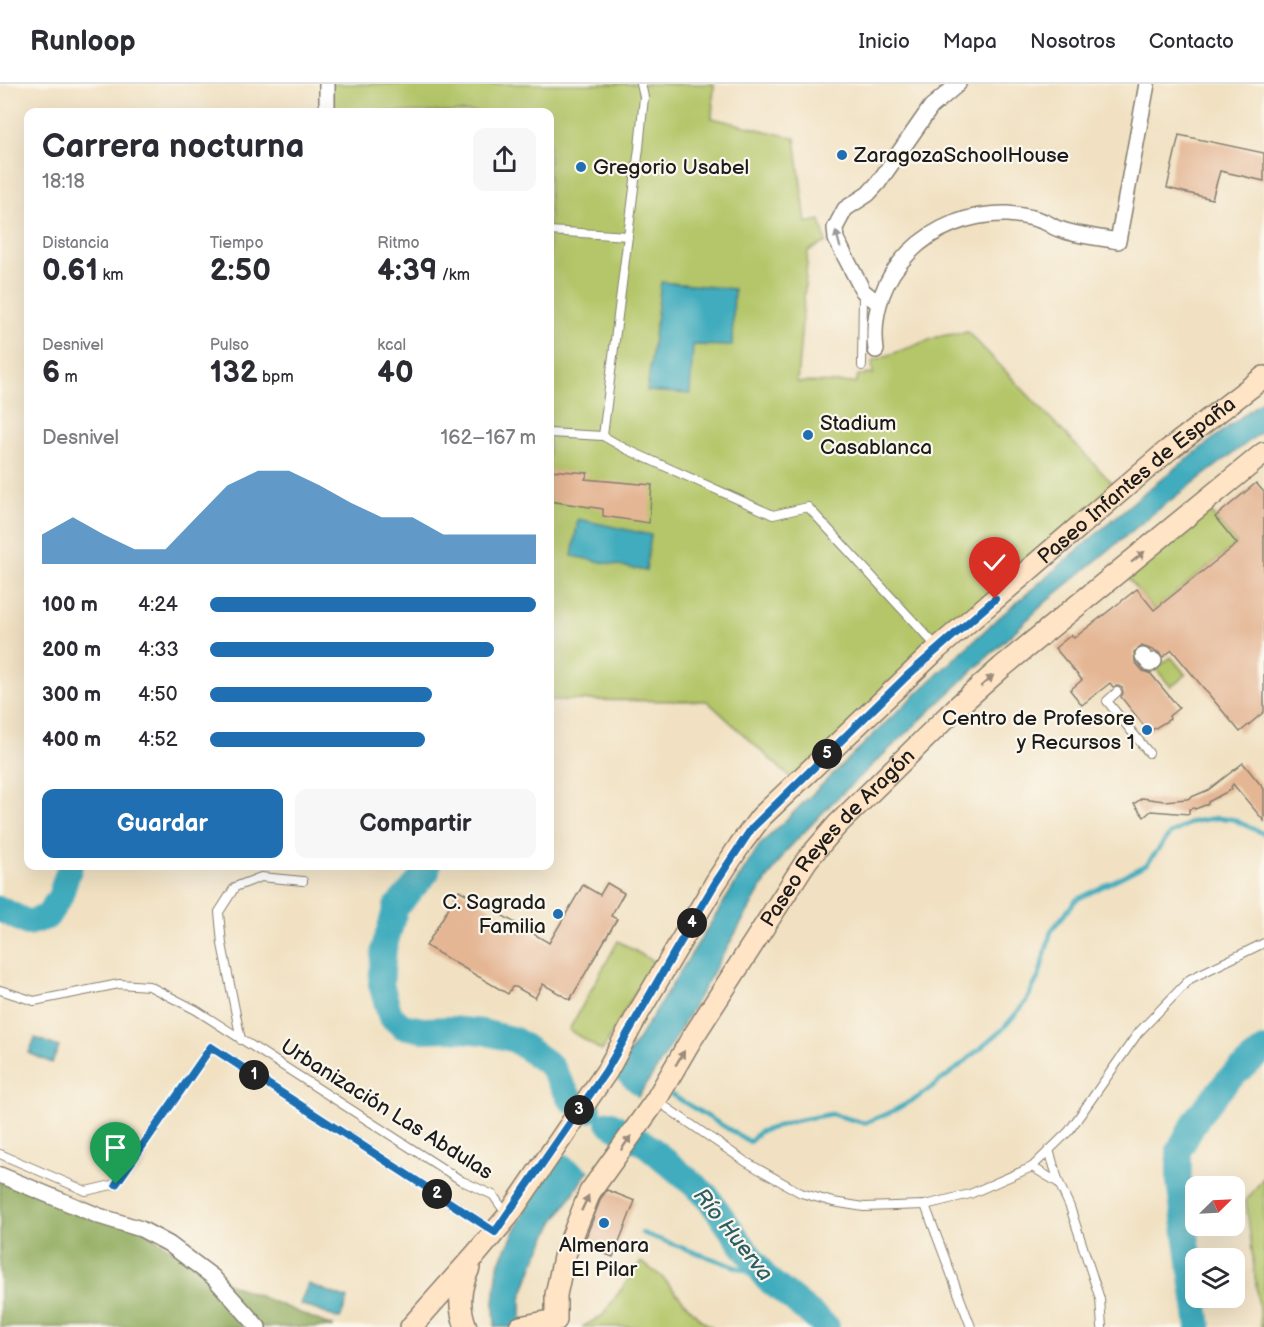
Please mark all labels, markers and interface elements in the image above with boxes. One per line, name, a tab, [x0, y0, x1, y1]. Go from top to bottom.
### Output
text: Runloop	[30, 25, 136, 58]
text: Inicio	[859, 29, 910, 54]
text: Mapa	[943, 29, 997, 54]
text: Nosotros	[1030, 29, 1116, 54]
text: Contacto	[1149, 29, 1234, 54]
text: Carrera nocturna	[42, 127, 304, 167]
button: share	[473, 128, 536, 191]
place label: ZaragozaSchoolHouse	[853, 143, 1069, 168]
marker: ZaragozaSchoolHouse	[835, 148, 849, 162]
place label: Gregorio Usabel	[593, 155, 749, 180]
marker: Gregorio Usabel	[574, 160, 588, 174]
text: 18:18	[42, 170, 85, 194]
one-way arrow	[833, 230, 842, 248]
text: Distancia	[42, 234, 109, 253]
text: Tiempo	[210, 234, 263, 253]
text: Ritmo	[377, 234, 420, 253]
text: 0.61	[42, 253, 98, 289]
text: 2:50	[210, 253, 271, 289]
text: 4:39	[377, 253, 437, 289]
text: km	[98, 266, 124, 285]
text: /km	[437, 266, 470, 285]
text: Desnivel	[42, 336, 104, 355]
text: Pulso	[210, 336, 249, 355]
text: kcal	[377, 336, 406, 355]
text: 6	[42, 355, 60, 391]
text: 132	[210, 355, 258, 391]
text: 40	[377, 355, 414, 391]
text: m	[60, 368, 78, 387]
text: bpm	[258, 368, 294, 387]
street label: Paseo Infantes de España	[1033, 391, 1241, 570]
place label: Stadium Casablanca	[820, 411, 932, 460]
text: Desnivel	[42, 426, 119, 450]
text: 162–167 m	[441, 426, 536, 450]
marker: Stadium Casablanca	[801, 428, 815, 442]
pin	[969, 537, 1020, 599]
icon: check	[978, 546, 1011, 579]
one-way arrow	[1130, 551, 1145, 563]
text: 100 m	[42, 593, 98, 617]
text: 4:24	[138, 593, 178, 617]
text: 200 m	[42, 638, 101, 662]
text: 4:33	[138, 638, 179, 662]
one-way arrow	[979, 675, 994, 688]
text: 300 m	[42, 683, 101, 707]
text: 4:50	[138, 683, 177, 707]
place label: Centro de Profesore y Recursos 1	[942, 706, 1135, 755]
marker: Centro de Profesore y Recursos 1	[1140, 723, 1154, 737]
text: 400 m	[42, 728, 101, 752]
text: 4:52	[138, 728, 178, 752]
pin: 5	[812, 739, 842, 769]
street label: Paseo Reyes de Aragón	[755, 744, 920, 932]
text: 5	[822, 744, 832, 763]
button: Guardar	[42, 789, 283, 858]
button: Compartir	[295, 789, 536, 858]
place label: C. Sagrada Familia	[442, 890, 546, 939]
marker: C. Sagrada Familia	[551, 907, 565, 921]
pin: 4	[677, 908, 707, 938]
text: 4	[687, 913, 697, 932]
street label: Urbanización Las Abdulas	[276, 1034, 497, 1185]
one-way arrow	[675, 1050, 686, 1066]
pin: 1	[239, 1060, 269, 1090]
text: 1	[251, 1065, 257, 1084]
pin: 3	[564, 1095, 594, 1125]
text: 3	[574, 1100, 584, 1119]
pin	[90, 1122, 141, 1184]
icon: arrive	[99, 1131, 132, 1164]
one-way arrow	[620, 1135, 631, 1151]
north arrow	[1185, 1176, 1245, 1236]
map controls	[1185, 1176, 1245, 1308]
pin: 2	[422, 1179, 452, 1209]
water label: Río Huerva	[687, 1183, 778, 1287]
text: 2	[432, 1184, 442, 1203]
one-way arrow	[580, 1194, 590, 1212]
marker: Almenara El Pilar	[597, 1216, 611, 1230]
place label: Almenara El Pilar	[559, 1233, 649, 1282]
button: layers	[1185, 1248, 1245, 1308]

